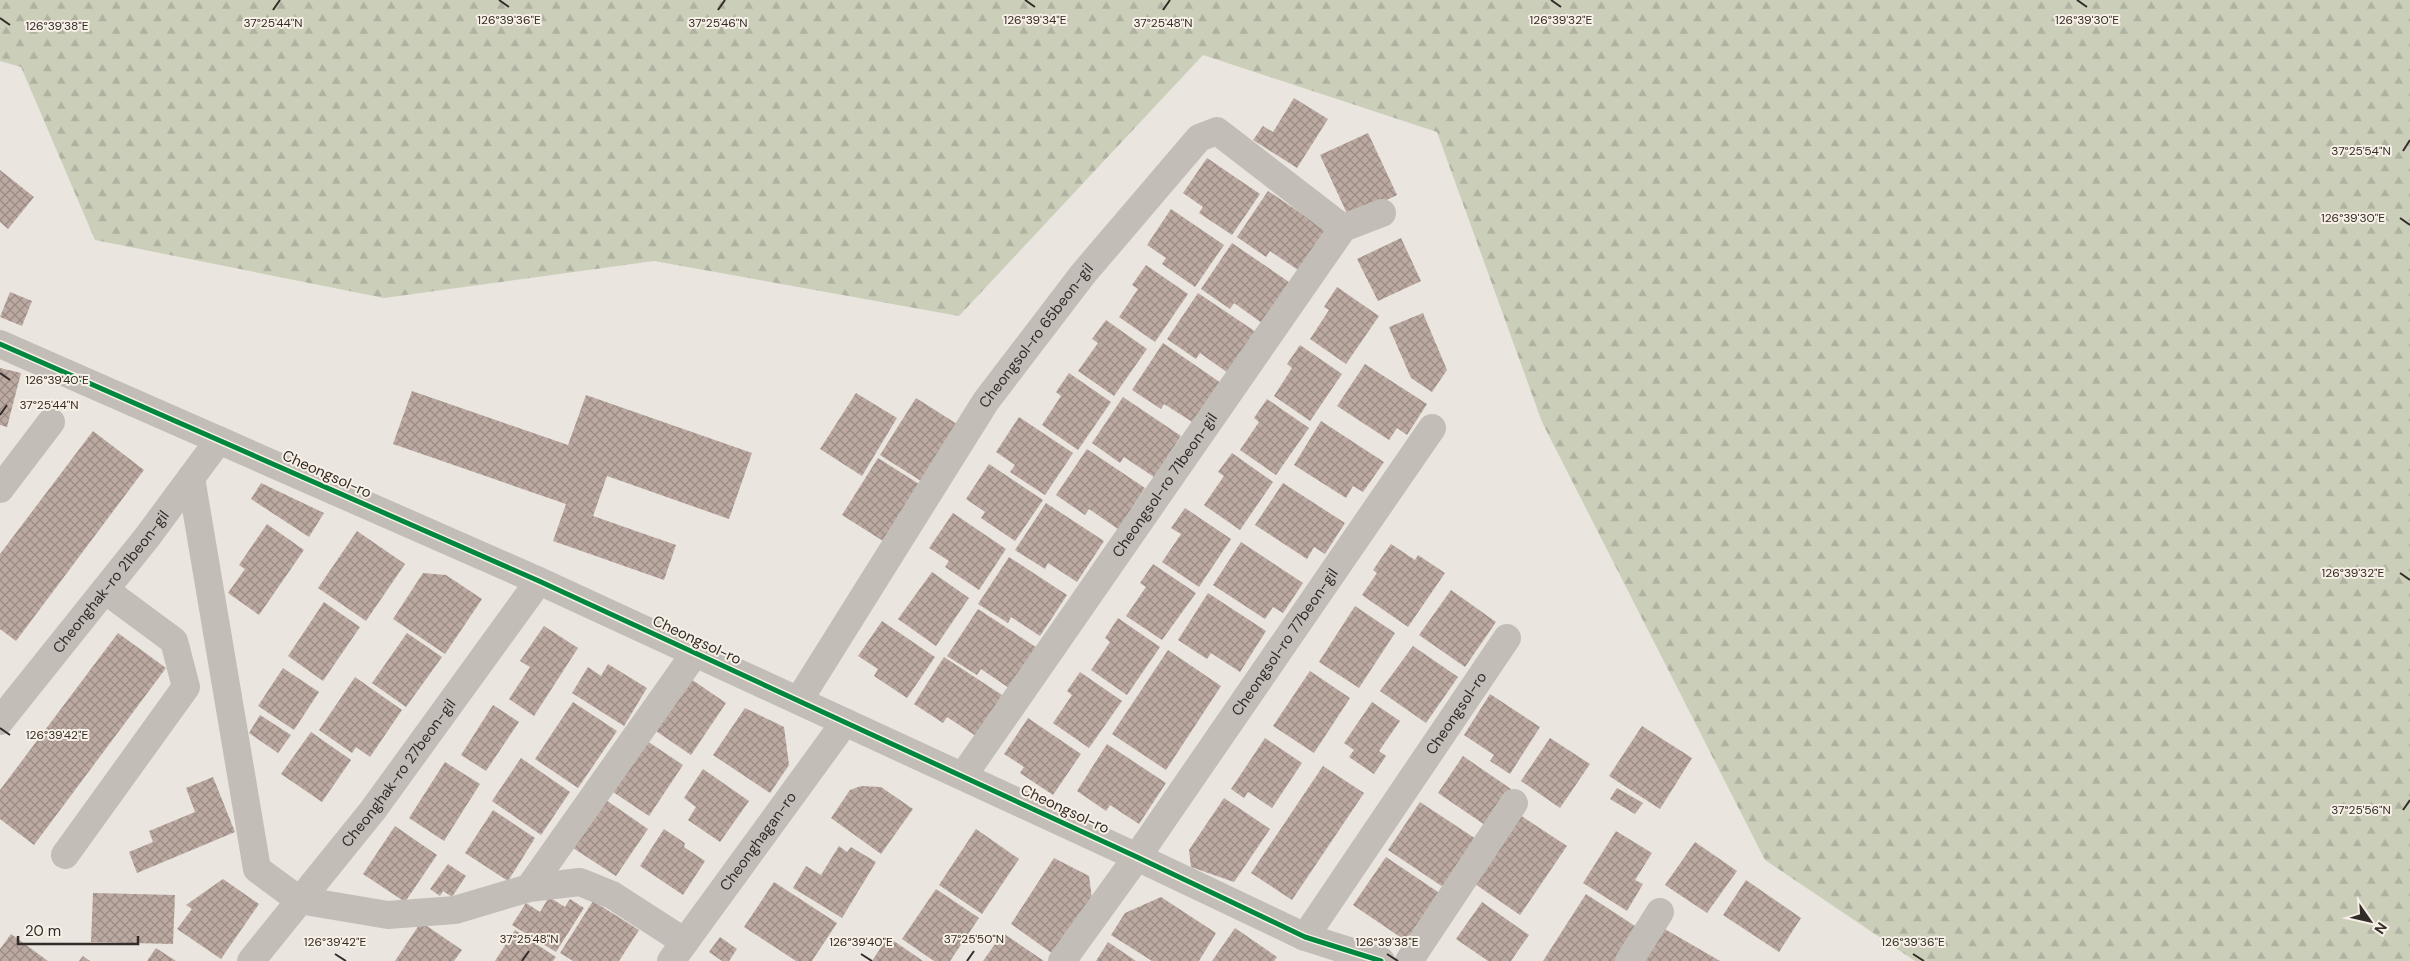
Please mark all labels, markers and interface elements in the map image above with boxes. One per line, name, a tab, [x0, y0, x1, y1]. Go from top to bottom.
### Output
text: 126°39'36"E	[477, 12, 541, 28]
text: 126°39'34"E	[1003, 12, 1067, 28]
text: 126°39'32"E	[1530, 12, 1593, 28]
text: 126°39'30"E	[2055, 12, 2119, 28]
text: 37°25'44"N	[243, 15, 303, 31]
text: 37°25'46"N	[688, 15, 748, 31]
text: 37°25'48"N	[1133, 15, 1193, 31]
text: 126°39'38"E	[25, 18, 89, 34]
text: 37°25'54"N	[2331, 143, 2391, 159]
text: 126°39'30"E	[2321, 210, 2385, 226]
street label: Cheongsol-ro 65beon-gil	[974, 259, 1098, 412]
text: 126°39'40"E	[25, 372, 89, 388]
text: 37°25'44"N	[19, 397, 79, 413]
street label: Cheongsol-ro 71beon-gil	[1108, 409, 1222, 561]
street label: Cheongsol-ro	[279, 445, 375, 503]
street label: Cheonghak-ro 21beon-gil	[48, 506, 174, 657]
street label: Cheongsol-ro 77beon-gil	[1227, 564, 1343, 720]
text: 126°39'32"E	[2322, 565, 2385, 581]
street label: Cheongsol-ro	[649, 611, 745, 669]
street label: Cheongsol-ro	[1421, 668, 1491, 759]
street label: Cheonghak-ro 27beon-gil	[337, 695, 460, 851]
text: 126°39'42"E	[26, 727, 88, 743]
street label: Cheongsol-ro	[1017, 780, 1113, 838]
street label: Cheonghagan-ro	[715, 788, 801, 895]
text: 37°25'56"N	[2331, 802, 2391, 818]
north arrow	[2345, 896, 2395, 946]
scale bar	[18, 914, 138, 946]
text: N	[2370, 919, 2391, 938]
text: 20 m	[25, 921, 61, 941]
text: 37°25'48"N	[499, 931, 559, 947]
text: 37°25'50"N	[944, 931, 1004, 947]
text: 126°39'42"E	[304, 934, 366, 950]
text: 126°39'40"E	[829, 934, 893, 950]
text: 126°39'38"E	[1355, 934, 1419, 950]
text: 126°39'36"E	[1881, 934, 1945, 950]

